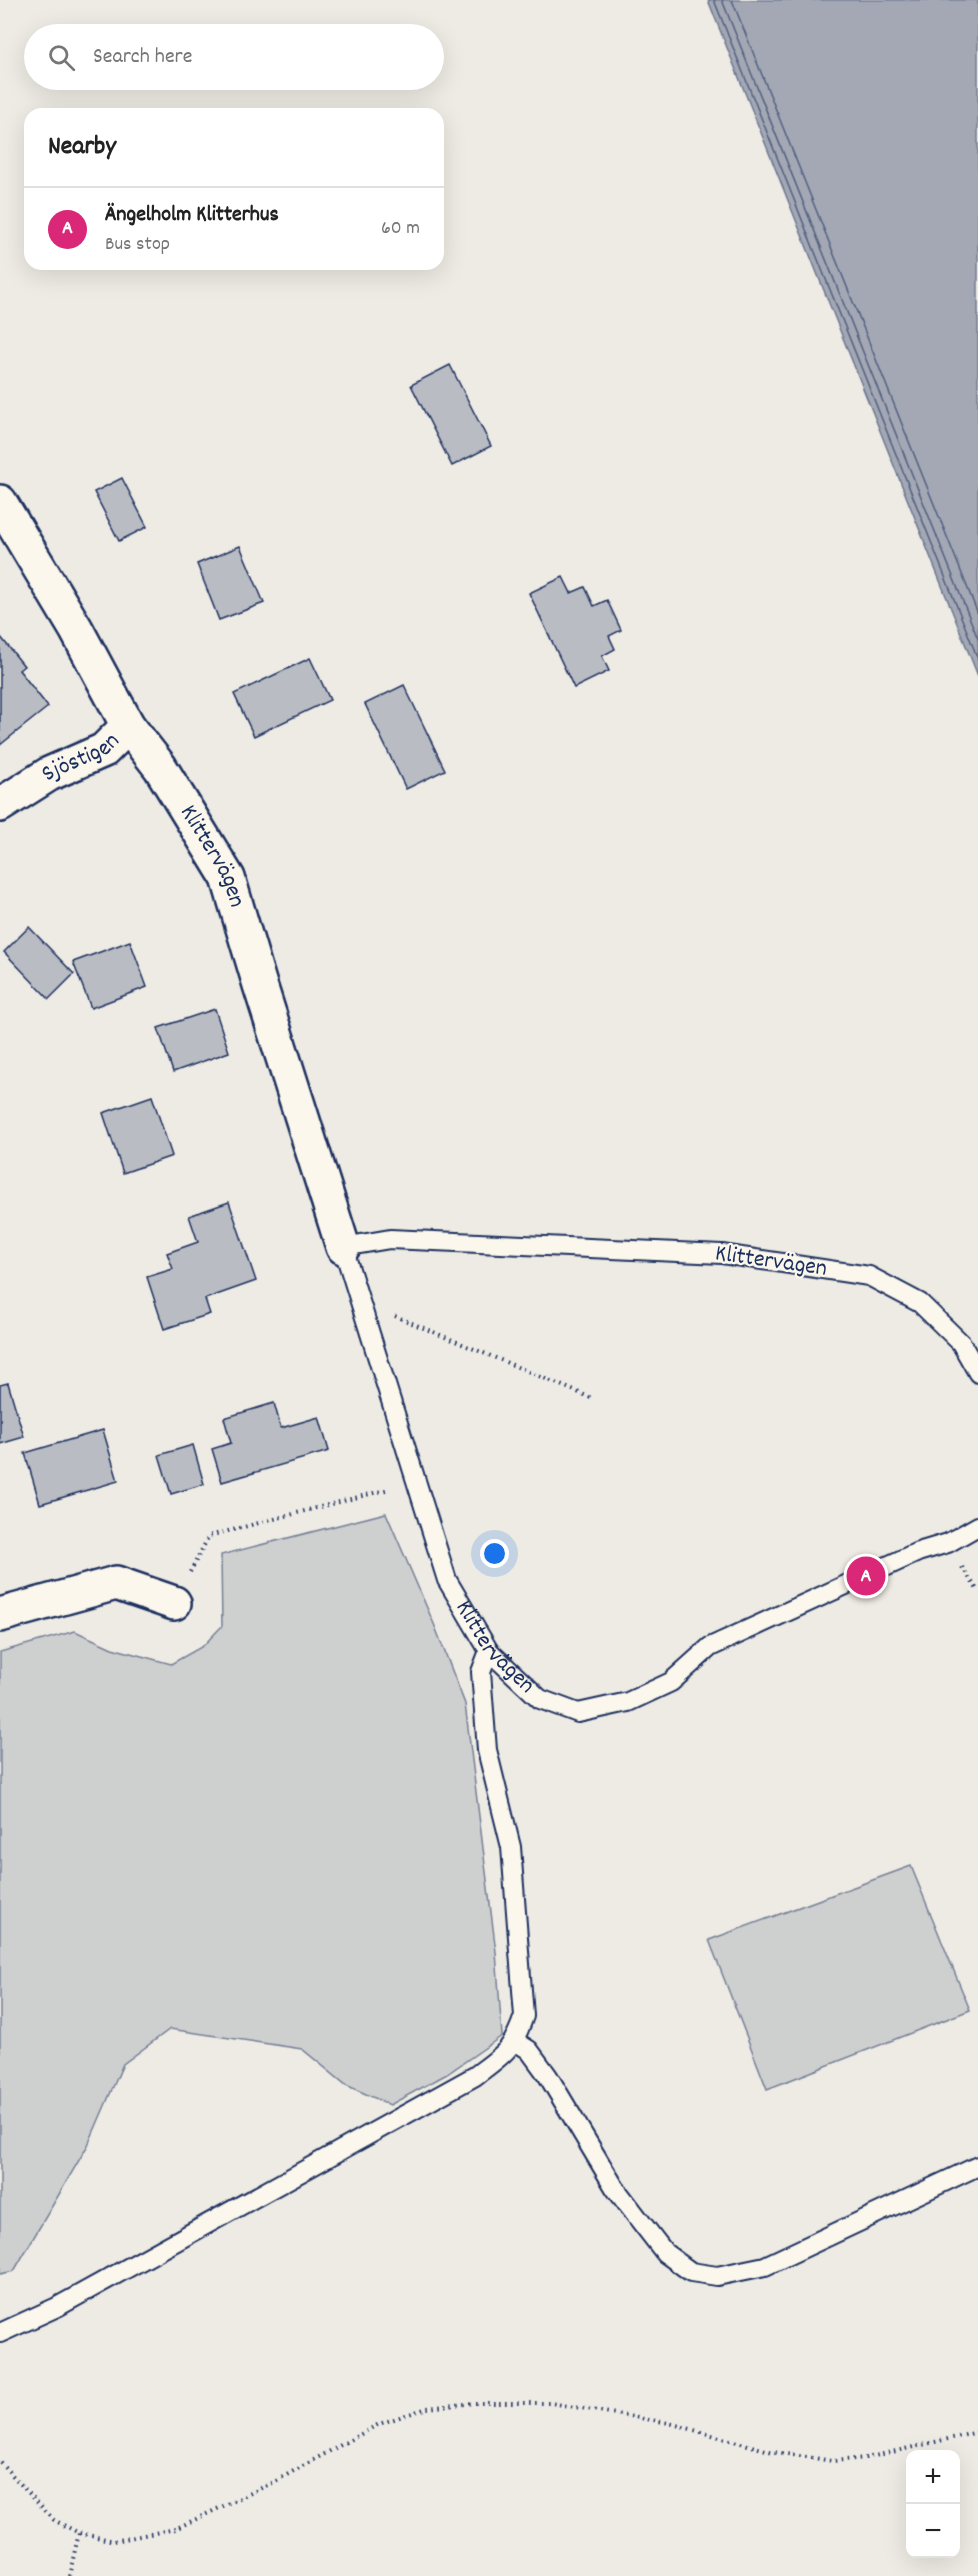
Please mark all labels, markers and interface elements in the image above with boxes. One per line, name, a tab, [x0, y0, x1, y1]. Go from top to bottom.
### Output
search box	[24, 24, 444, 90]
icon: search	[45, 41, 78, 74]
text: Search here	[93, 42, 192, 73]
text: Nearby	[48, 129, 116, 166]
text: Ängelholm Klitterhus	[105, 200, 279, 231]
text: A	[62, 215, 73, 243]
text: 60 m	[381, 215, 420, 243]
text: Bus stop	[105, 231, 170, 259]
street label: Sjöstigen	[35, 726, 128, 791]
street label: Klittervägen	[170, 799, 253, 912]
street label: Klittervägen	[713, 1237, 829, 1287]
your location	[480, 1539, 509, 1568]
pin: A	[846, 1554, 886, 1598]
street label: Klittervägen	[446, 1594, 542, 1702]
map controls	[906, 2450, 960, 2558]
button: +	[906, 2450, 960, 2504]
button: −	[906, 2504, 960, 2558]

